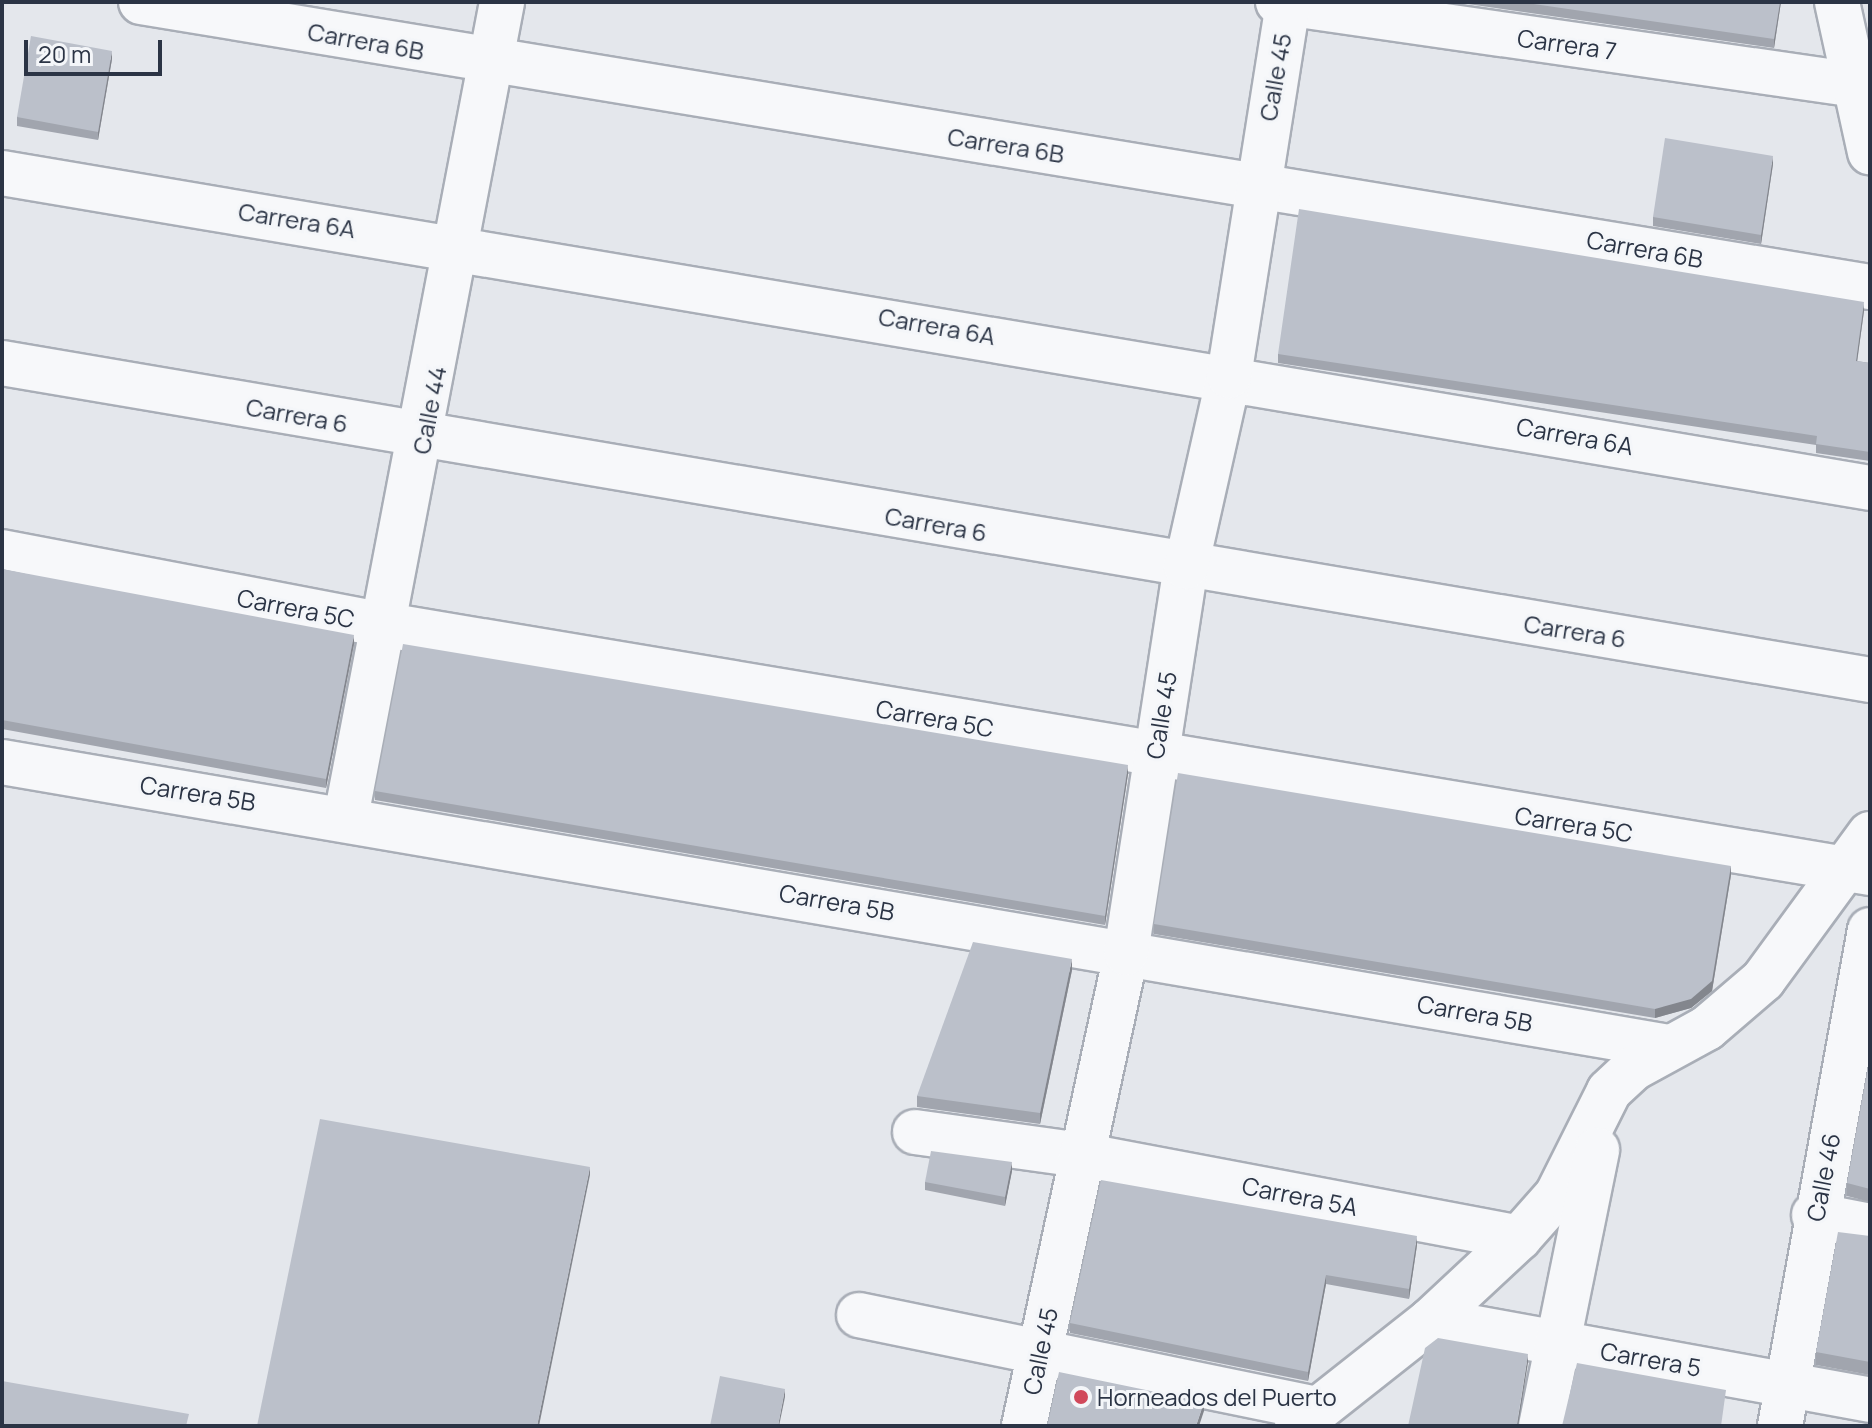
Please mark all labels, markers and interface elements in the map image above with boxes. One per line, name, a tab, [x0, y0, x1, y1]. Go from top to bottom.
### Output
street label: Carrera 6B	[306, 17, 426, 65]
street label: Carrera 7	[1516, 23, 1618, 65]
scale bar	[28, 24, 166, 74]
street label: Calle 45	[1253, 31, 1297, 123]
text: 20 m	[38, 37, 91, 70]
street label: Carrera 6B	[946, 122, 1066, 168]
street label: Carrera 6A	[236, 197, 358, 243]
street label: Carrera 6B	[1585, 225, 1705, 273]
street label: Carrera 6A	[876, 302, 998, 350]
street label: Calle 44	[406, 364, 452, 456]
street label: Carrera 6	[244, 392, 350, 438]
street label: Carrera 6A	[1514, 412, 1636, 460]
street label: Carrera 6	[883, 501, 989, 547]
street label: Carrera 5C	[235, 583, 357, 633]
street label: Carrera 6	[1522, 609, 1628, 653]
street label: Calle 45	[1140, 669, 1182, 761]
street label: Carrera 5C	[874, 693, 996, 743]
street label: Carrera 5B	[138, 770, 258, 816]
street label: Carrera 5C	[1513, 800, 1635, 848]
street label: Carrera 5B	[777, 878, 897, 926]
street label: Carrera 5B	[1415, 989, 1535, 1037]
street label: Calle 46	[1800, 1130, 1846, 1224]
street label: Carrera 5A	[1240, 1171, 1360, 1221]
street label: Calle 45	[1017, 1305, 1063, 1397]
street label: Carrera 5	[1598, 1336, 1704, 1382]
place label: Horneados del Puerto	[1097, 1383, 1337, 1411]
marker: Horneados del Puerto	[1072, 1388, 1090, 1406]

